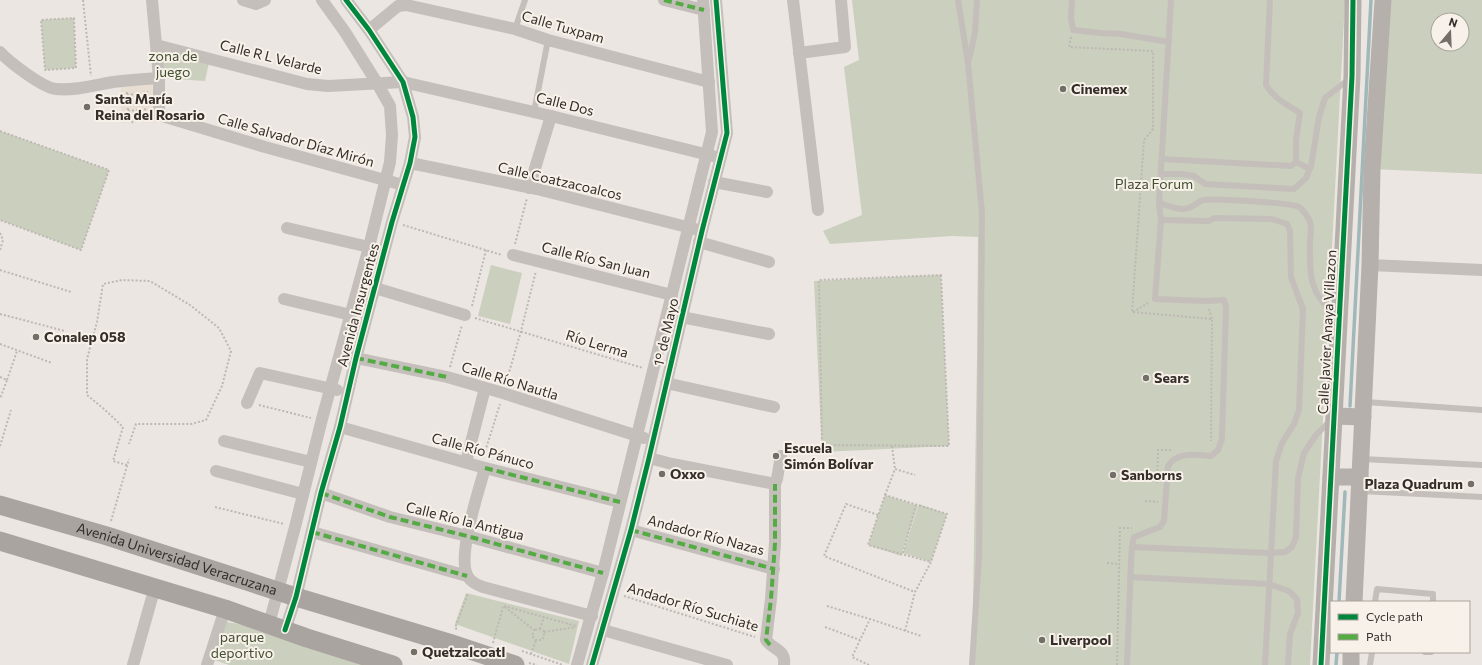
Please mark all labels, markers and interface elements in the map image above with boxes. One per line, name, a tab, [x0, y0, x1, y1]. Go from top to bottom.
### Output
street label: Calle Tuxpam	[520, 7, 606, 46]
north arrow	[1430, 12, 1470, 52]
text: N	[1447, 15, 1459, 30]
street label: Calle R L Velarde	[218, 36, 324, 77]
park label: zona de juego	[149, 47, 197, 80]
place label: Cinemex	[1071, 80, 1128, 97]
marker: Cinemex	[1058, 84, 1068, 94]
street label: Calle Dos	[534, 88, 596, 119]
place label: Santa María Reina del Rosario	[95, 90, 205, 123]
marker: Santa María Reina del Rosario	[82, 102, 92, 112]
street label: Calle Salvador Díaz Mirón	[216, 109, 376, 170]
street label: Calle Coatzacoalcos	[496, 158, 624, 203]
park label: Plaza Forum	[1115, 175, 1193, 192]
street label: Calle Río San Juan	[540, 238, 652, 281]
street label: Avenida Insurgentes	[333, 241, 382, 368]
street label: Calle Javier Anaya Villazon	[1314, 249, 1339, 415]
street label: 1° de Mayo	[649, 296, 682, 368]
street label: Río Lerma	[564, 326, 631, 361]
place label: Conalep 058	[44, 328, 126, 345]
marker: Conalep 058	[31, 332, 41, 342]
street label: Calle Río Nautla	[460, 358, 561, 403]
place label: Sears	[1154, 369, 1190, 386]
marker: Sears	[1141, 373, 1151, 383]
street label: Calle Río Pánuco	[430, 429, 536, 472]
place label: Escuela Simón Bolívar	[784, 439, 874, 472]
marker: Escuela Simón Bolívar	[771, 451, 781, 461]
place label: Oxxo	[670, 465, 705, 482]
place label: Sanborns	[1121, 466, 1182, 483]
marker: Oxxo	[657, 469, 667, 479]
marker: Sanborns	[1108, 470, 1118, 480]
place label: Plaza Quadrum	[1365, 475, 1463, 492]
marker: Plaza Quadrum	[1466, 479, 1476, 489]
street label: Calle Río la Antigua	[404, 498, 526, 543]
street label: Andador Río Nazas	[646, 511, 766, 558]
street label: Avenida Universidad Veracruzana	[75, 519, 280, 598]
street label: Andador Río Suchiate	[625, 578, 761, 635]
legend	[1330, 601, 1470, 653]
text: Cycle path	[1366, 609, 1423, 623]
park label: parque deportivo	[211, 628, 273, 661]
text: Path	[1366, 629, 1392, 643]
place label: Liverpool	[1050, 631, 1111, 648]
marker: Liverpool	[1037, 635, 1047, 645]
place label: Quetzalcoatl	[422, 643, 505, 660]
marker: Quetzalcoatl	[409, 647, 419, 657]

